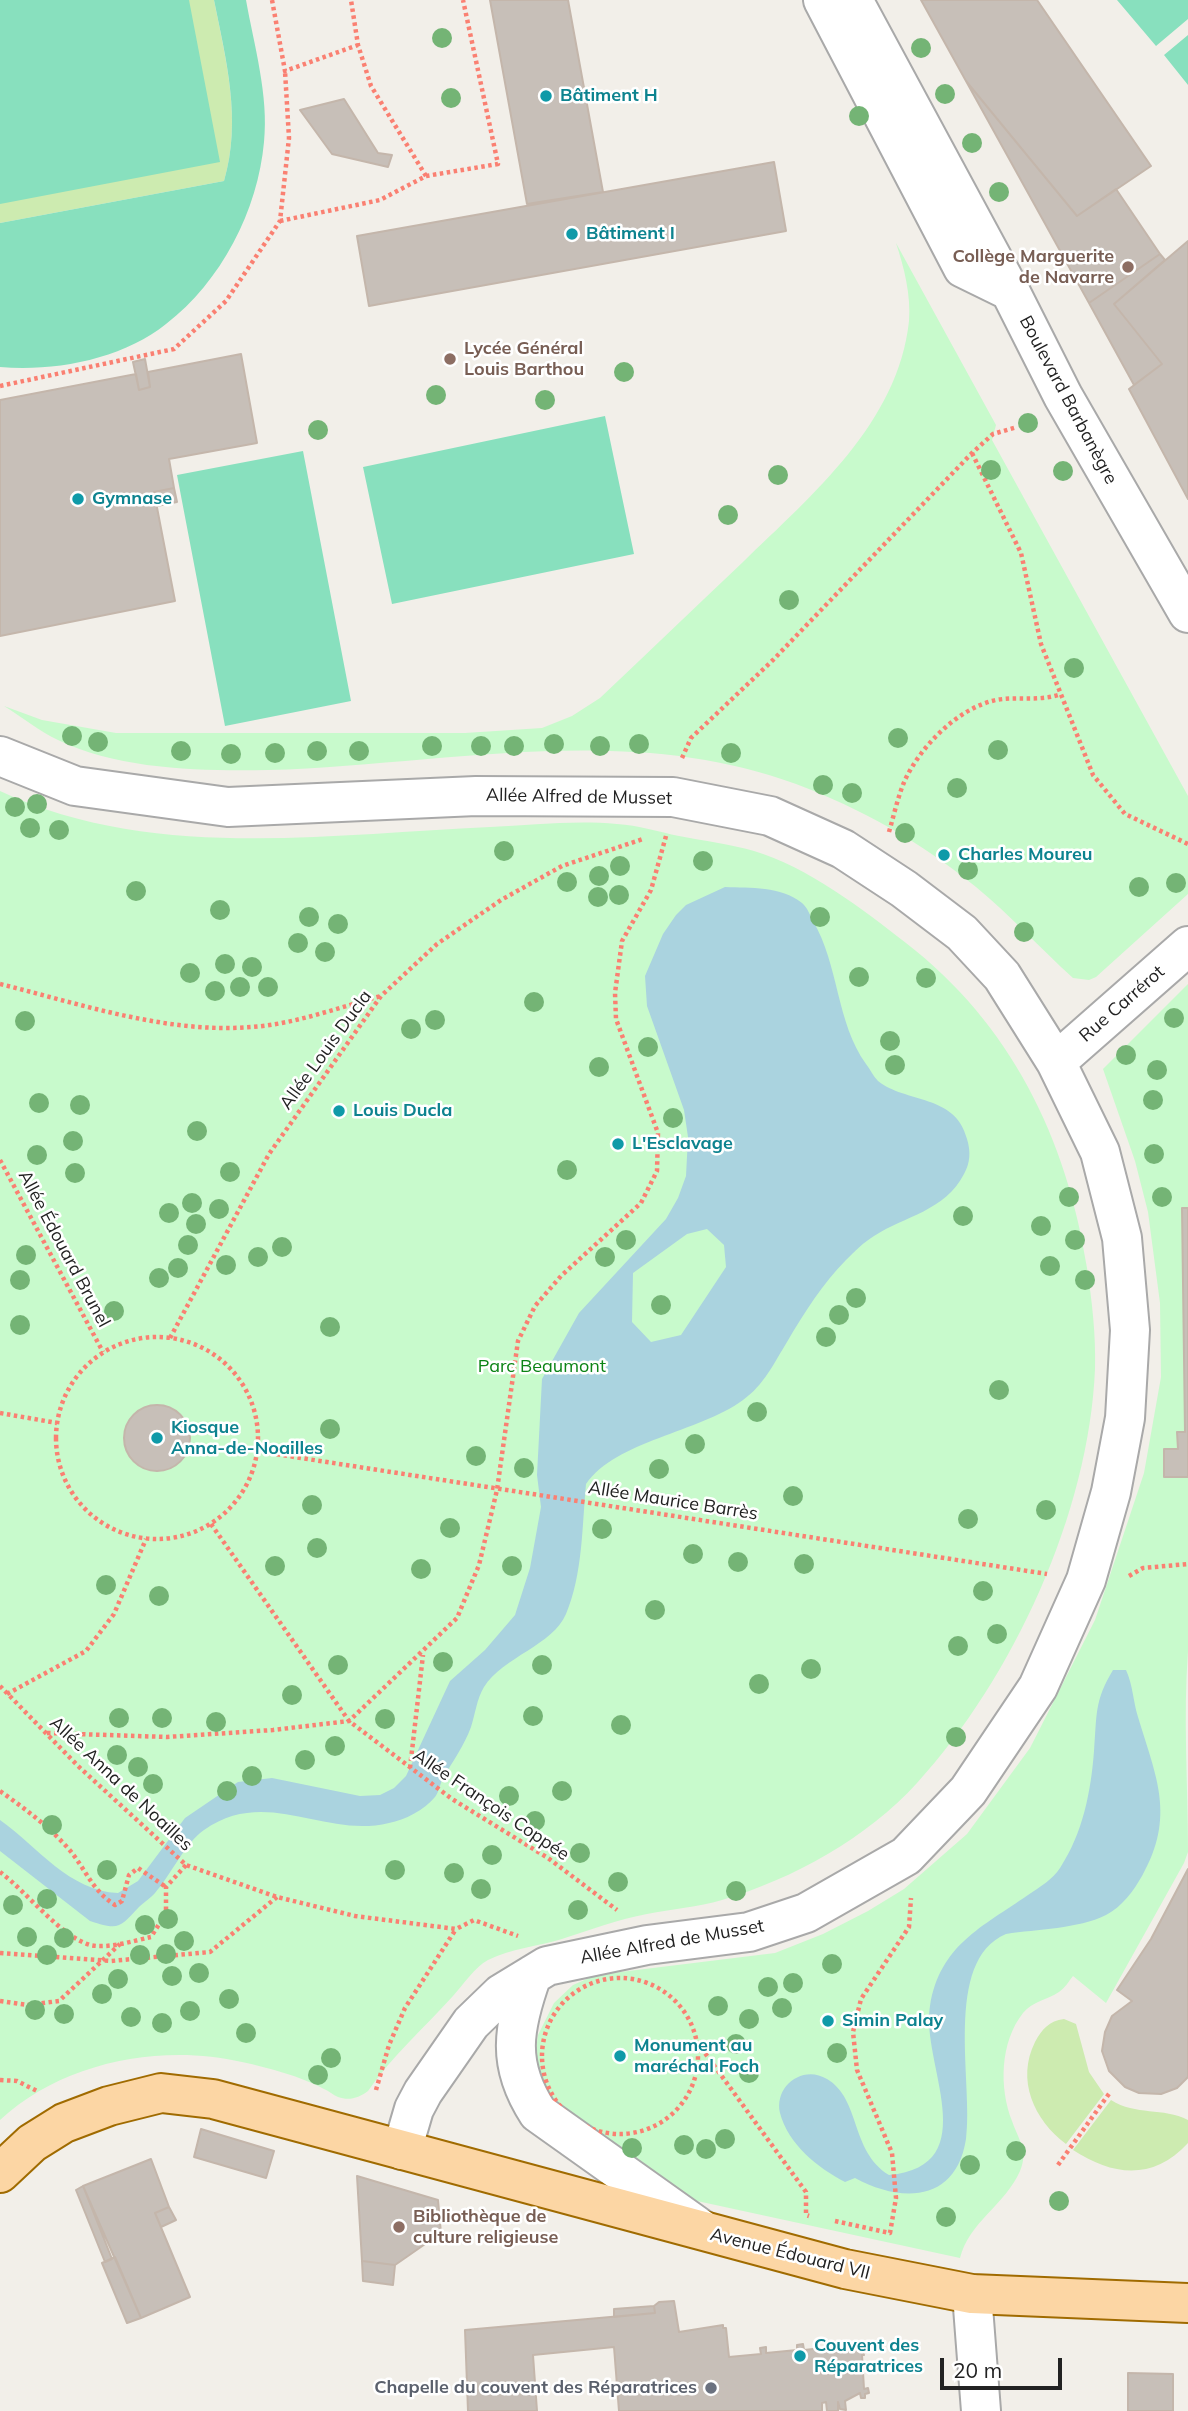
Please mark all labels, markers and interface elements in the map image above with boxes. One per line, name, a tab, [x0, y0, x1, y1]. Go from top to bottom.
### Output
place label: Bâtiment H	[560, 85, 658, 107]
marker: Bâtiment H	[538, 88, 554, 104]
place label: Bâtiment I	[586, 223, 675, 245]
marker: Bâtiment I	[564, 226, 580, 242]
place label: Collège Marguerite de Navarre	[952, 246, 1114, 288]
marker: Collège Marguerite de Navarre	[1120, 259, 1136, 275]
street label: Boulevard Barbanègre	[1014, 312, 1122, 488]
place label: Lycée Général Louis Barthou	[464, 338, 584, 380]
marker: Lycée Général Louis Barthou	[442, 351, 458, 367]
place label: Gymnase	[92, 488, 172, 510]
marker: Gymnase	[70, 491, 86, 507]
street label: Allée Alfred de Musset	[486, 785, 672, 809]
place label: Charles Moureu	[958, 844, 1092, 866]
marker: Charles Moureu	[936, 847, 952, 863]
street label: Rue Carrérot	[1075, 961, 1169, 1047]
street label: Allée Louis Ducla	[275, 986, 377, 1114]
place label: Louis Ducla	[353, 1100, 452, 1122]
marker: Louis Ducla	[331, 1103, 347, 1119]
place label: L'Esclavage	[632, 1133, 733, 1155]
marker: L'Esclavage	[610, 1136, 626, 1152]
street label: Allée Édouard Brunel	[13, 1167, 115, 1331]
park label: Parc Beaumont	[478, 1356, 606, 1378]
place label: Kiosque Anna-de-Noailles	[171, 1417, 323, 1460]
marker: Kiosque Anna-de-Noailles	[149, 1430, 165, 1446]
street label: Allée Maurice Barrès	[587, 1477, 759, 1525]
street label: Allée Anna de Noailles	[45, 1712, 197, 1856]
street label: Allée François Coppée	[409, 1745, 573, 1865]
street label: Allée Alfred de Musset	[578, 1915, 766, 1969]
place label: Simin Palay	[842, 2010, 943, 2032]
marker: Simin Palay	[820, 2013, 836, 2029]
place label: Monument au maréchal Foch	[634, 2035, 759, 2078]
marker: Monument au maréchal Foch	[612, 2048, 628, 2064]
place label: Bibliothèque de culture religieuse	[413, 2206, 558, 2248]
marker: Bibliothèque de culture religieuse	[391, 2219, 407, 2235]
street label: Avenue Édouard VII	[708, 2224, 872, 2284]
place label: Couvent des Réparatrices	[814, 2335, 923, 2378]
scale bar	[943, 2344, 1066, 2388]
marker: Couvent des Réparatrices	[792, 2348, 808, 2364]
text: 20 m	[953, 2357, 1002, 2383]
place label: Chapelle du couvent des Réparatrices	[374, 2377, 697, 2399]
marker: Chapelle du couvent des Réparatrices	[703, 2380, 719, 2396]

